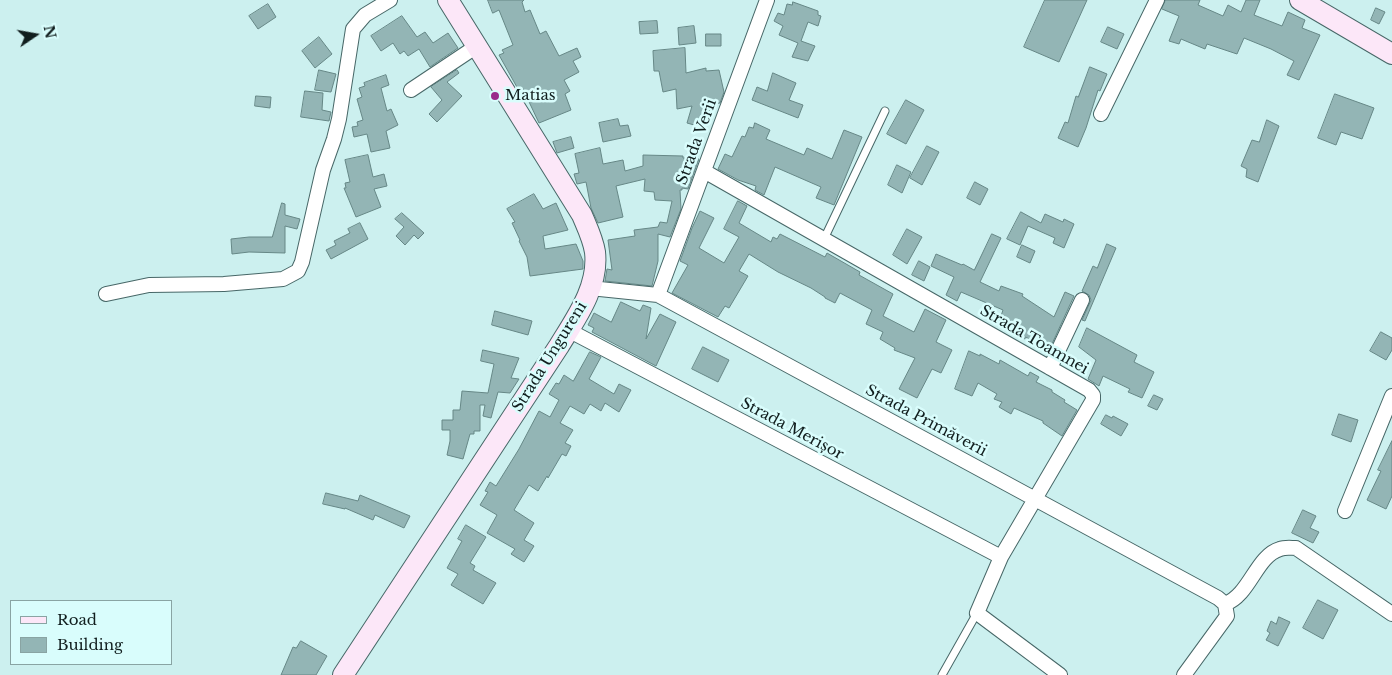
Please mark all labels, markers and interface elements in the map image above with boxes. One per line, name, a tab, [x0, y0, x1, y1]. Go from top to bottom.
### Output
north arrow	[10, 10, 60, 60]
text: N	[39, 24, 60, 40]
place label: Matias	[505, 87, 556, 105]
marker: Matias	[489, 90, 501, 102]
street label: Strada Verii	[673, 97, 721, 187]
street label: Strada Ungureni	[509, 299, 591, 415]
street label: Strada Toamnei	[977, 302, 1091, 378]
street label: Strada Primăverii	[862, 381, 990, 461]
street label: Strada Merișor	[737, 394, 847, 464]
legend	[10, 600, 172, 665]
text: Road	[57, 610, 97, 629]
text: Building	[57, 635, 123, 654]

